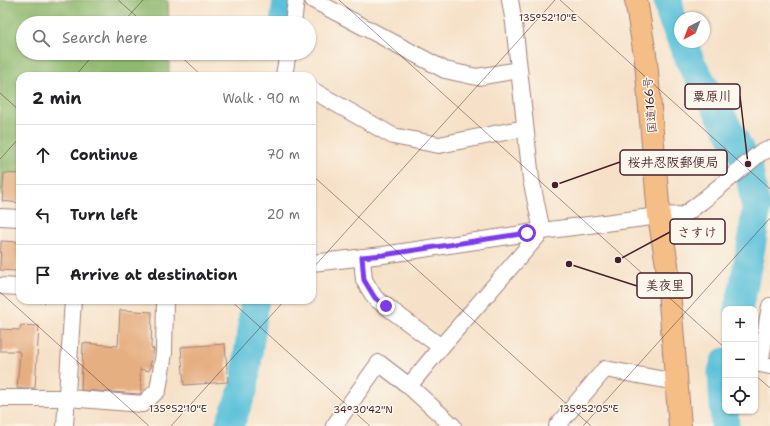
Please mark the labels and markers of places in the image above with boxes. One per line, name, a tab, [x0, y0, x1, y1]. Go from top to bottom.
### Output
callout: 粟原川	[685, 84, 740, 109]
callout: 桜井忍阪郵便局	[620, 150, 727, 175]
callout: さすけ	[670, 219, 725, 244]
callout: 美夜里	[637, 273, 692, 298]

